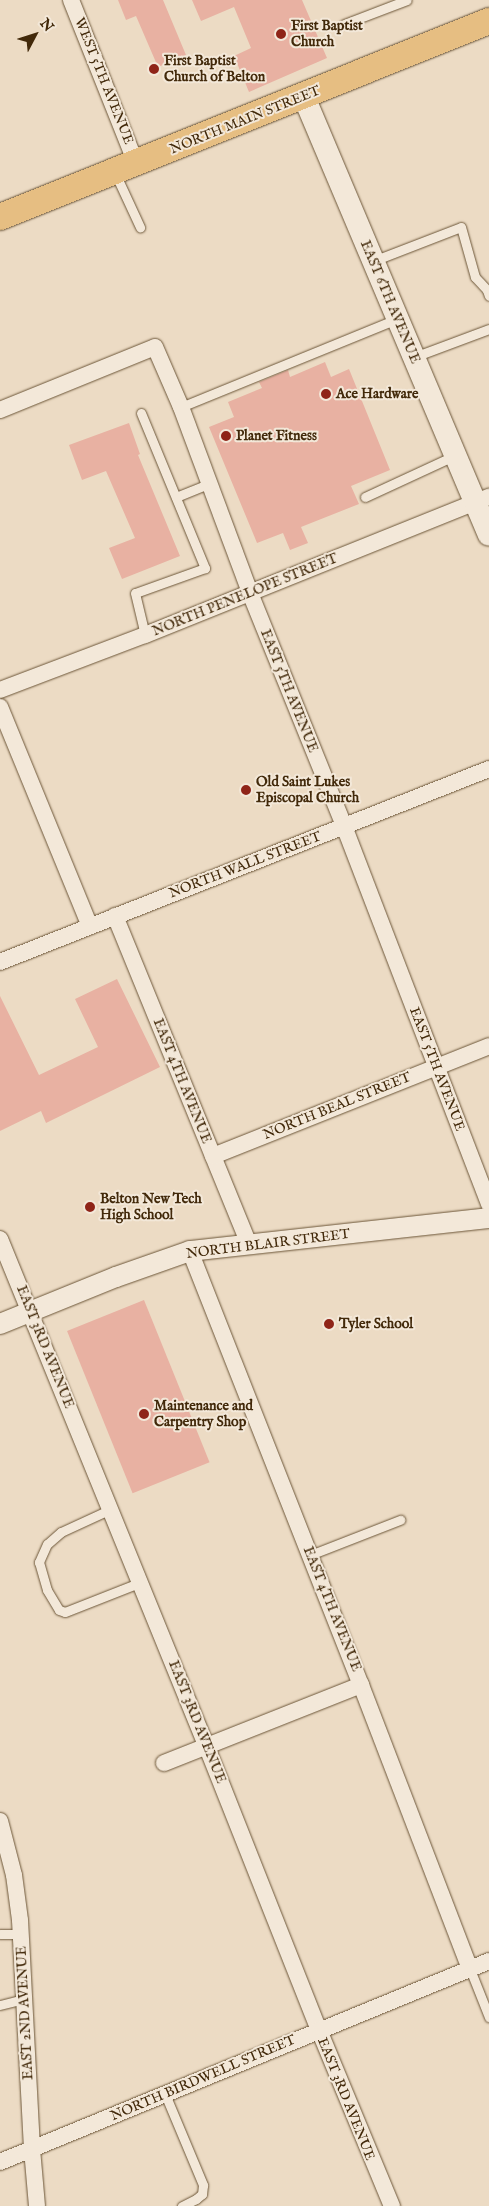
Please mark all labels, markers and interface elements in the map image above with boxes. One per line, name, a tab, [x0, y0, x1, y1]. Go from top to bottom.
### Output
north arrow	[10, 10, 60, 60]
text: N	[36, 15, 57, 36]
street label: WEST 5TH AVENUE	[71, 15, 137, 147]
place label: First Baptist Church	[291, 18, 363, 50]
marker: First Baptist Church	[275, 28, 287, 40]
place label: First Baptist Church of Belton	[164, 53, 265, 85]
marker: First Baptist Church of Belton	[148, 63, 160, 75]
street label: NORTH MAIN STREET	[167, 82, 323, 158]
street label: EAST 6TH AVENUE	[356, 238, 424, 366]
place label: Ace Hardware	[336, 386, 418, 402]
marker: Ace Hardware	[320, 388, 332, 400]
place label: Planet Fitness	[236, 428, 317, 444]
marker: Planet Fitness	[220, 430, 232, 442]
street label: NORTH PENELOPE STREET	[150, 550, 340, 640]
street label: EAST 5TH AVENUE	[257, 627, 321, 755]
place label: Old Saint Lukes Episcopal Church	[256, 774, 359, 806]
marker: Old Saint Lukes Episcopal Church	[240, 784, 252, 796]
street label: NORTH WALL STREET	[167, 828, 323, 902]
street label: EAST 5TH AVENUE	[406, 1005, 468, 1133]
street label: EAST 4TH AVENUE	[149, 1016, 215, 1146]
street label: NORTH BEAL STREET	[261, 1069, 413, 1143]
place label: Belton New Tech High School	[100, 1191, 202, 1224]
marker: Belton New Tech High School	[84, 1201, 96, 1213]
street label: NORTH BLAIR STREET	[185, 1226, 351, 1262]
street label: EAST 3RD AVENUE	[13, 1283, 77, 1411]
place label: Tyler School	[339, 1316, 413, 1332]
marker: Tyler School	[323, 1318, 335, 1330]
place label: Maintenance and Carpentry Shop	[154, 1398, 253, 1430]
marker: Maintenance and Carpentry Shop	[138, 1408, 150, 1420]
street label: EAST 4TH AVENUE	[299, 1544, 365, 1674]
street label: EAST 3RD AVENUE	[165, 1658, 229, 1786]
street label: EAST 2ND AVENUE	[13, 1946, 37, 2080]
street label: NORTH BIRDWELL STREET	[108, 2031, 298, 2125]
street label: EAST 3RD AVENUE	[314, 2035, 378, 2163]

